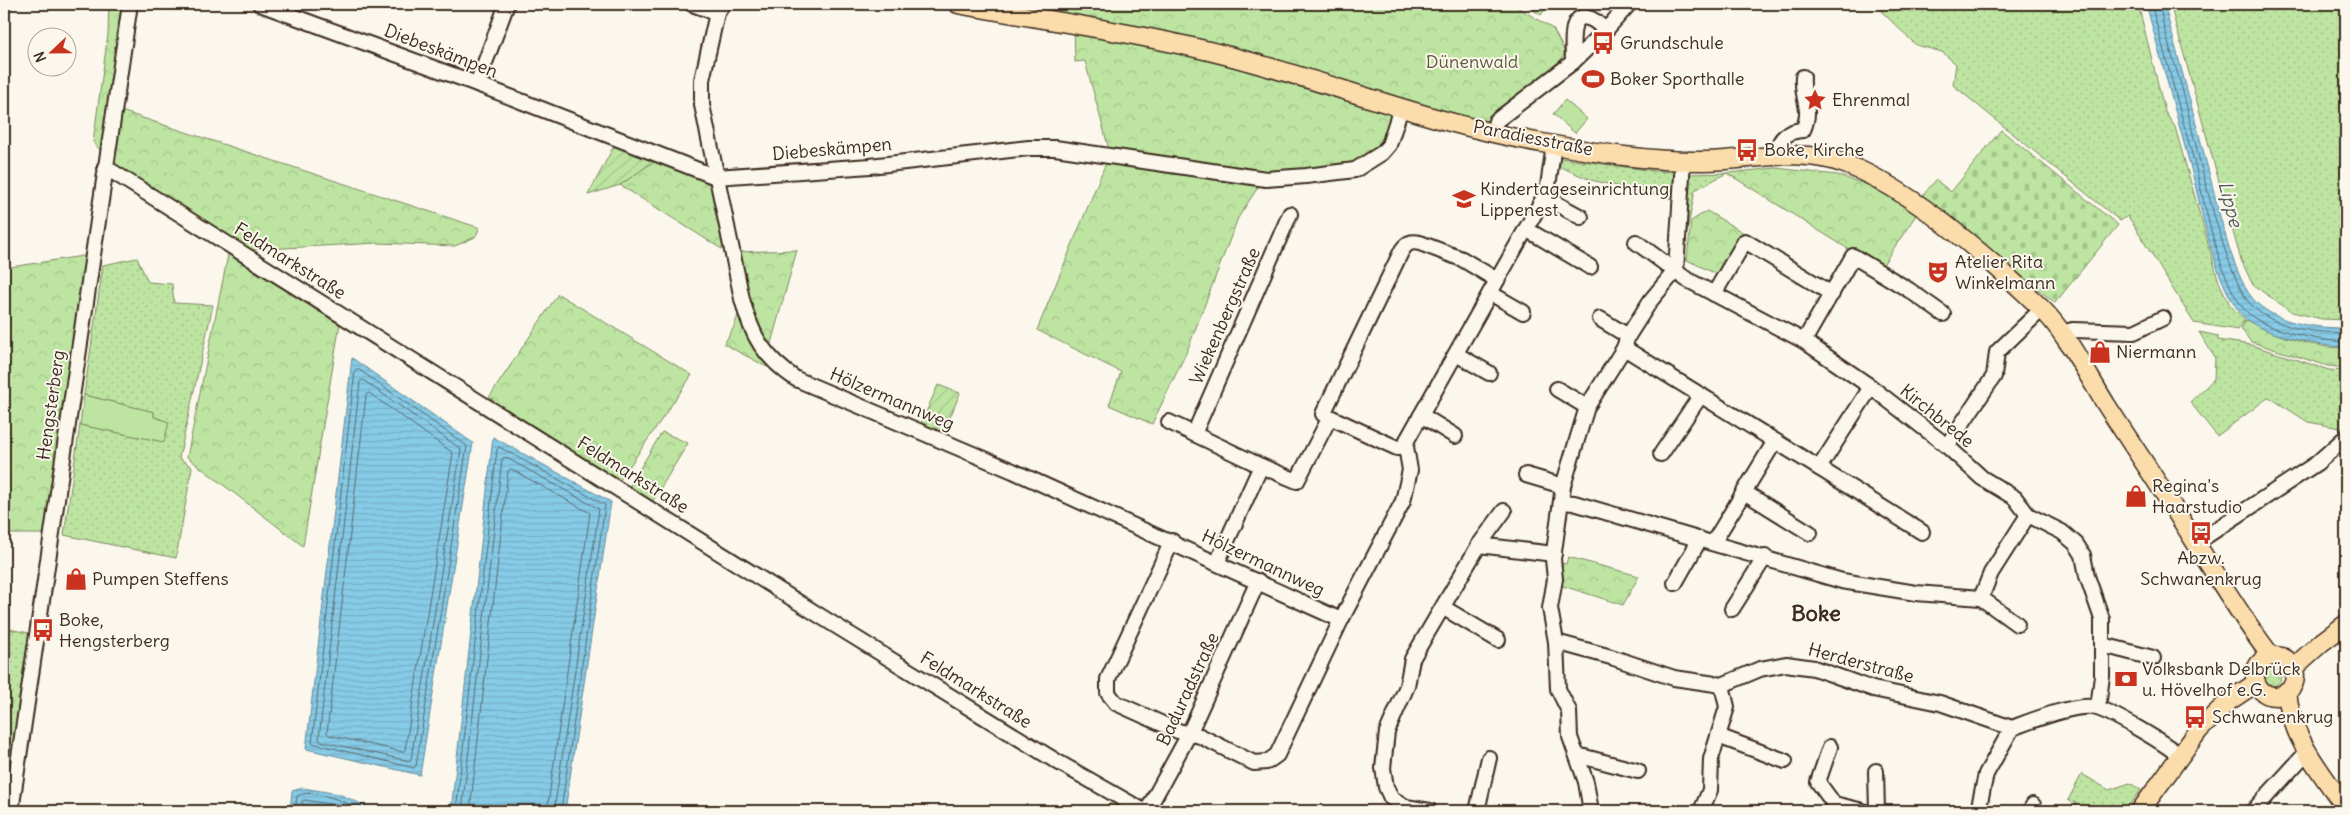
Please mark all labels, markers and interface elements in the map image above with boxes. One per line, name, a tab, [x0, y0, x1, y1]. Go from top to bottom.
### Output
street label: Diebeskämpen	[381, 18, 501, 83]
north arrow	[28, 28, 78, 78]
bus stop icon: Grundschule	[1590, 30, 1616, 56]
place label: Grundschule	[1620, 31, 1724, 54]
text: N	[30, 49, 50, 65]
park label: Dünenwald	[1426, 50, 1519, 73]
sports icon: Boker Sporthalle	[1580, 66, 1606, 92]
place label: Boker Sporthalle	[1610, 67, 1745, 90]
place icon: Ehrenmal	[1802, 87, 1828, 113]
place label: Ehrenmal	[1832, 88, 1910, 111]
street label: Paradiesstraße	[1471, 115, 1595, 160]
street label: Diebeskämpen	[771, 132, 893, 165]
bus stop icon: Boke, Kirche	[1734, 137, 1760, 163]
place label: Boke, Kirche	[1764, 138, 1864, 161]
place label: Kindertageseinrichtung Lippenest	[1480, 177, 1669, 221]
water label: Lippe	[2213, 178, 2249, 231]
school or university icon: Kindertageseinrichtung Lippenest	[1451, 186, 1477, 212]
street label: Feldmarkstraße	[230, 217, 350, 304]
street label: Wiekenbergstraße	[1184, 244, 1265, 388]
place label: Atelier Rita Winkelmann	[1955, 250, 2056, 294]
theatre icon: Atelier Rita Winkelmann	[1925, 259, 1951, 285]
shop icon: Niermann	[2087, 339, 2113, 365]
place label: Niermann	[2116, 340, 2196, 363]
street label: Hengsterberg	[31, 348, 70, 461]
street label: Hölzermannweg	[826, 362, 958, 435]
street label: Kirchbrede	[1896, 379, 1979, 452]
street label: Feldmarkstraße	[573, 431, 693, 518]
place label: Regina's Haarstudio	[2152, 474, 2242, 518]
shop icon: Regina's Haarstudio	[2123, 483, 2149, 509]
bus stop icon: Abzw. Schwanenkrug	[2188, 520, 2214, 546]
street label: Hölzermannweg	[1198, 524, 1328, 601]
place label: Abzw. Schwanenkrug	[2140, 546, 2262, 590]
shop icon: Pumpen Steffens	[63, 566, 89, 592]
place label: Pumpen Steffens	[92, 567, 229, 590]
district label: Boke	[1791, 599, 1841, 627]
place label: Boke, Hengsterberg	[59, 608, 170, 652]
bus stop icon: Boke, Hengsterberg	[30, 617, 56, 643]
street label: Baduradstraße	[1151, 629, 1224, 749]
street label: Herderstraße	[1806, 637, 1916, 688]
street label: Feldmarkstraße	[916, 646, 1036, 733]
place label: Volksbank Delbrück u. Hövelhof e.G.	[2142, 657, 2301, 701]
bank icon: Volksbank Delbrück u. Hövelhof e.G.	[2113, 666, 2139, 692]
bus stop icon: Schwanenkrug	[2182, 704, 2208, 730]
place label: Schwanenkrug	[2212, 705, 2333, 728]

